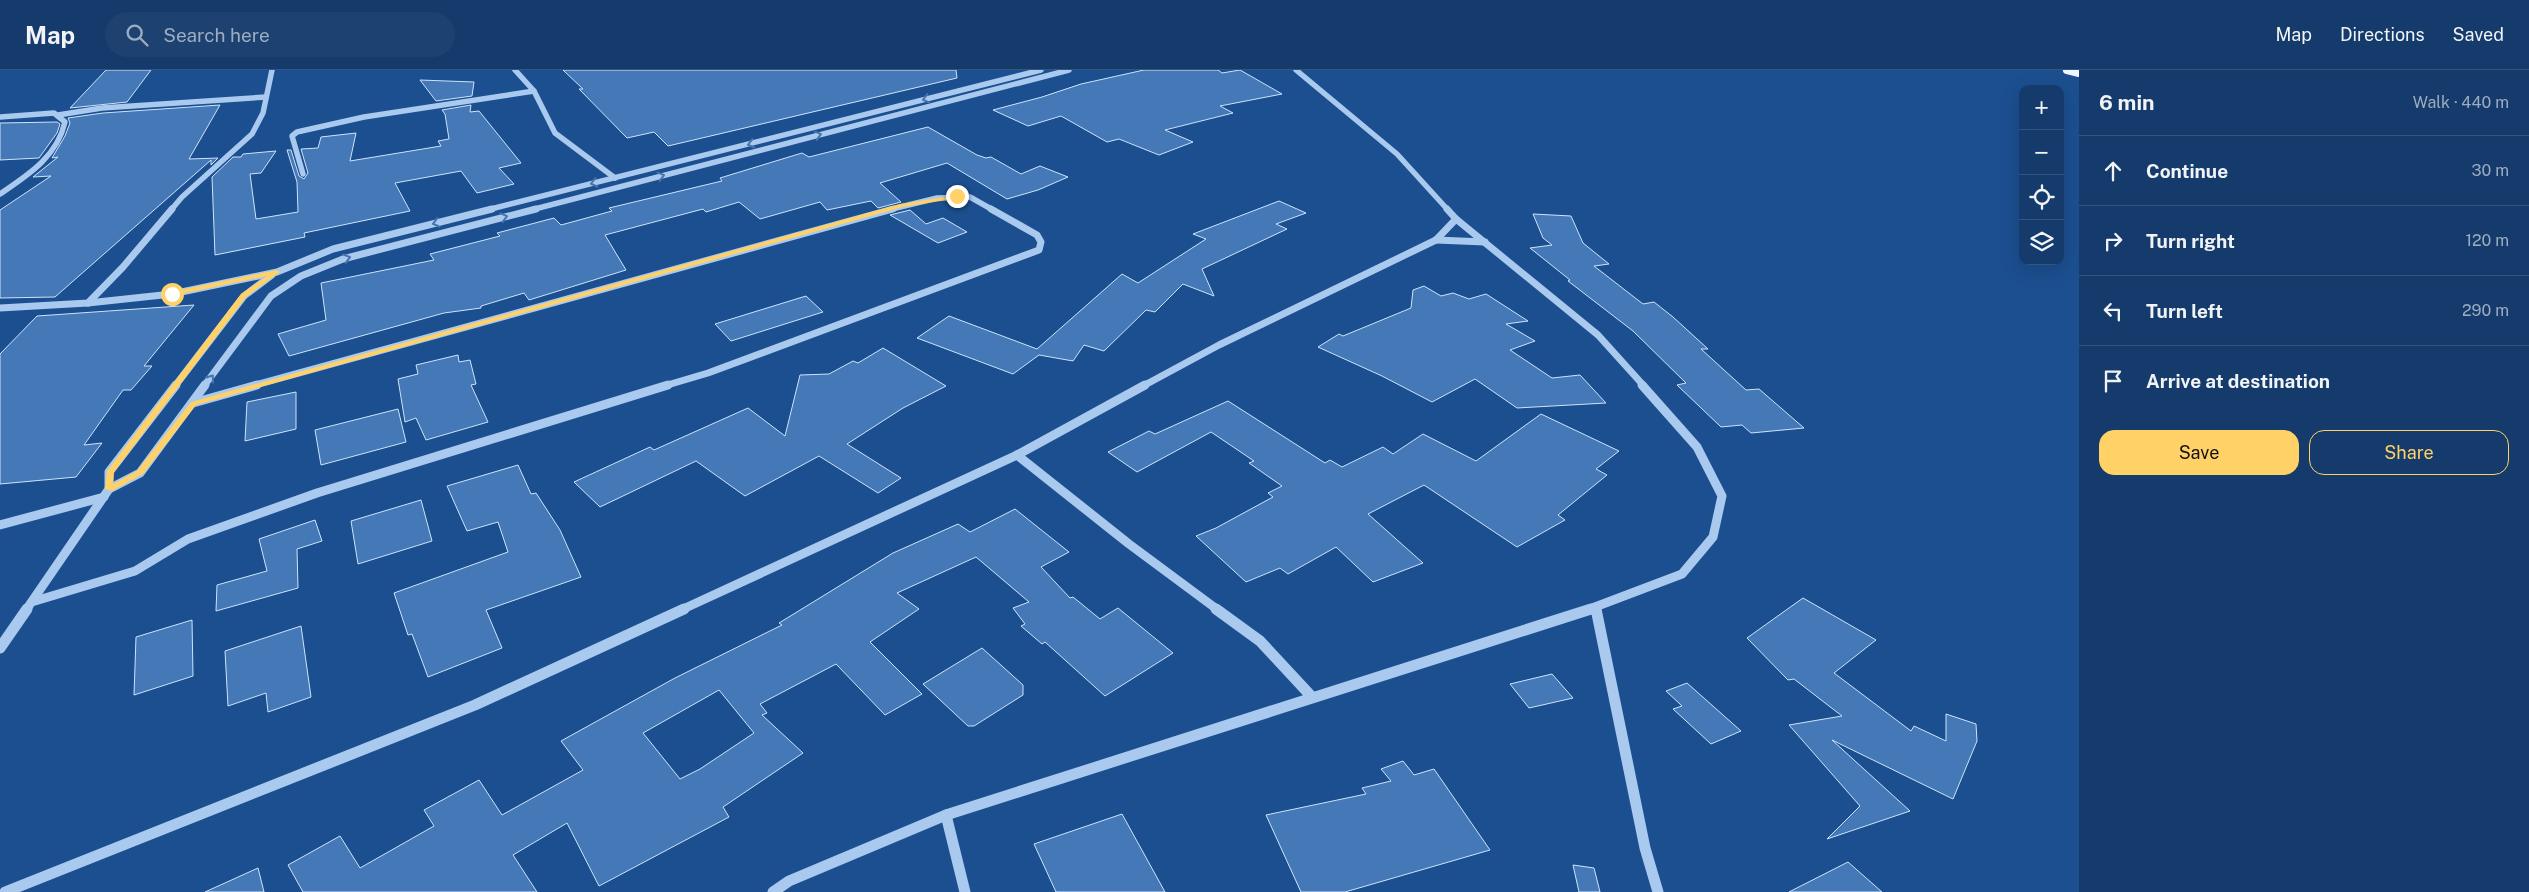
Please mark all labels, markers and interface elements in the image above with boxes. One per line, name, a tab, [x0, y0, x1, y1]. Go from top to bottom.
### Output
search box	[105, 12, 455, 57]
text: Map	[25, 21, 75, 49]
icon: search	[123, 21, 151, 49]
text: Search here	[163, 24, 270, 46]
text: Map	[2275, 24, 2312, 45]
text: Directions	[2340, 24, 2425, 45]
text: Saved	[2453, 24, 2504, 45]
map controls	[2019, 85, 2064, 265]
button: +	[2019, 85, 2064, 130]
text: 6 min	[2099, 90, 2155, 115]
text: Walk · 440 m	[2413, 93, 2509, 112]
one-way arrow	[922, 94, 930, 104]
one-way arrow	[814, 130, 822, 140]
button: −	[2019, 130, 2064, 175]
one-way arrow	[748, 138, 756, 148]
icon: ahead	[2099, 157, 2127, 185]
text: Continue	[2146, 160, 2228, 182]
text: 30 m	[2472, 161, 2509, 180]
one-way arrow	[657, 171, 666, 182]
button: locate	[2019, 175, 2064, 220]
one-way arrow	[589, 177, 598, 188]
route end	[946, 185, 969, 208]
one-way arrow	[499, 212, 508, 223]
one-way arrow	[432, 217, 441, 228]
button: layers	[2019, 220, 2064, 265]
icon: right	[2099, 227, 2127, 255]
text: Turn right	[2146, 230, 2235, 252]
text: 120 m	[2465, 231, 2509, 250]
one-way arrow	[342, 253, 351, 264]
route start	[161, 283, 184, 306]
icon: left	[2099, 297, 2127, 325]
text: Turn left	[2146, 300, 2223, 322]
text: 290 m	[2462, 301, 2509, 320]
icon: arrive	[2099, 367, 2127, 395]
text: Arrive at destination	[2146, 370, 2330, 392]
one-way arrow	[206, 375, 214, 384]
button: Save	[2099, 430, 2299, 475]
button: Share	[2309, 430, 2509, 475]

